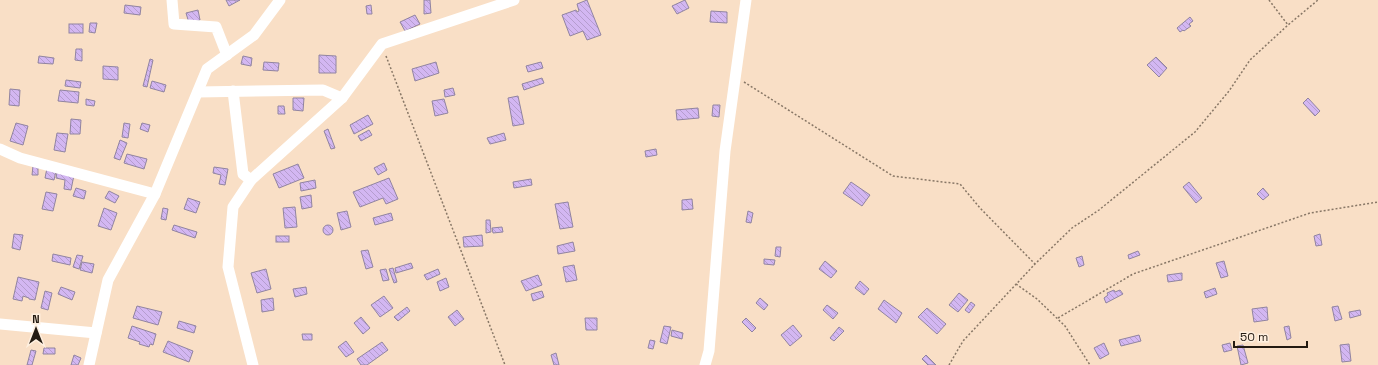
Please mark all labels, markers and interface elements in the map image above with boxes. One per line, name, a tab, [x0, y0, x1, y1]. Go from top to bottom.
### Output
north arrow	[16, 309, 56, 349]
text: N	[32, 312, 40, 326]
scale bar	[1234, 323, 1307, 349]
text: 50 m	[1240, 329, 1268, 345]

